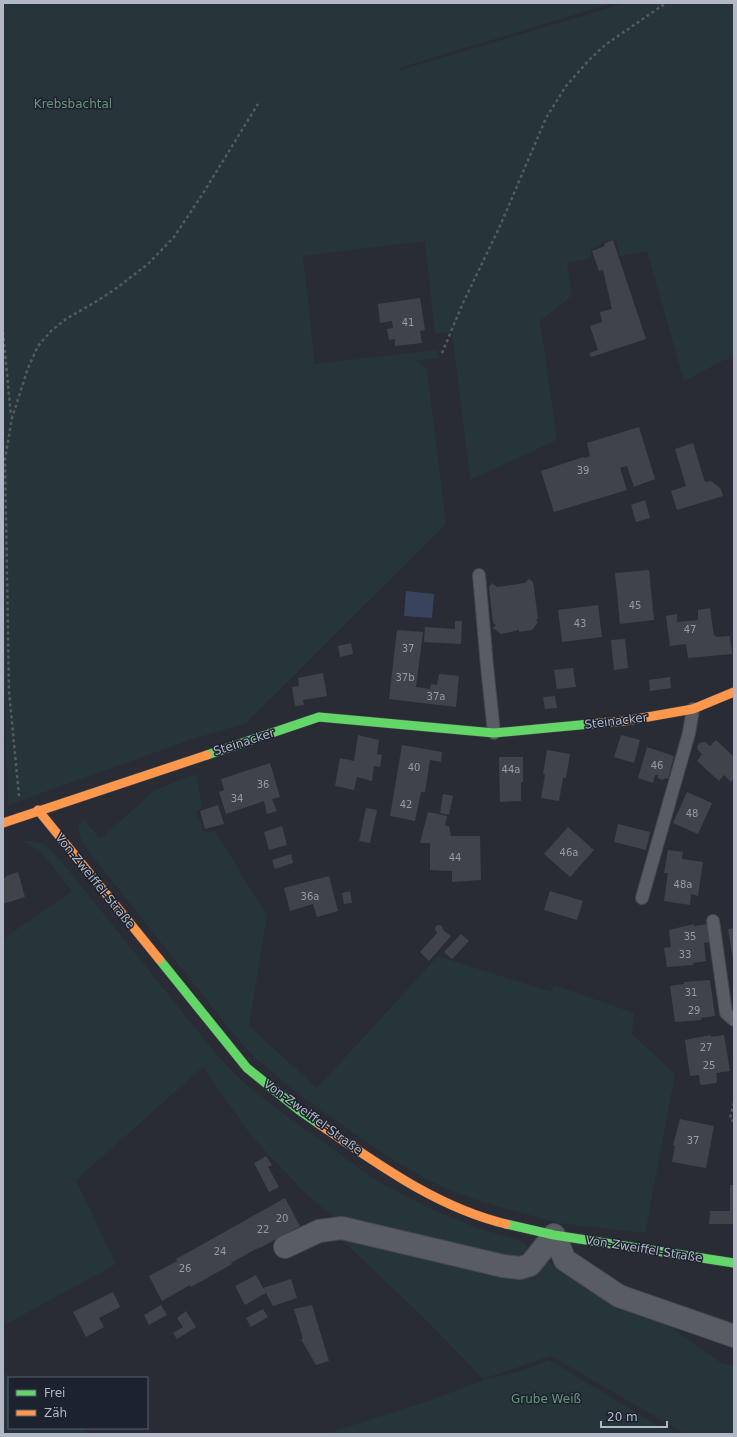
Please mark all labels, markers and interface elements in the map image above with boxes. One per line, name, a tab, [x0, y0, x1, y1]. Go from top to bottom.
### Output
park label: Krebsbachtal	[34, 97, 112, 111]
house number: 41	[402, 317, 414, 328]
house number: 39	[577, 465, 589, 476]
house number: 45	[629, 600, 641, 611]
house number: 43	[574, 618, 586, 629]
house number: 47	[684, 624, 696, 635]
house number: 37	[402, 643, 414, 654]
house number: 37b	[395, 672, 415, 683]
house number: 37a	[427, 691, 445, 702]
street label: Steinacker	[584, 710, 648, 732]
street label: Steinacker	[212, 726, 276, 758]
house number: 46	[651, 760, 663, 771]
house number: 40	[408, 762, 420, 773]
house number: 44a	[502, 764, 520, 775]
house number: 36	[257, 779, 269, 790]
house number: 34	[231, 793, 243, 804]
house number: 42	[400, 799, 412, 810]
house number: 48	[686, 808, 698, 819]
street label: Von-Zweiffel-Straße	[52, 831, 138, 931]
house number: 46a	[560, 847, 578, 858]
house number: 44	[449, 852, 461, 863]
house number: 48a	[674, 879, 692, 890]
house number: 36a	[301, 891, 319, 902]
house number: 35	[684, 931, 696, 942]
house number: 33	[679, 949, 691, 960]
house number: 31	[685, 987, 697, 998]
house number: 29	[688, 1005, 700, 1016]
house number: 27	[700, 1042, 712, 1053]
house number: 25	[703, 1060, 715, 1071]
street label: Von-Zweiffel-Straße	[261, 1077, 365, 1157]
house number: 37	[687, 1135, 699, 1146]
house number: 20	[276, 1213, 288, 1224]
house number: 22	[257, 1224, 269, 1235]
street label: Von-Zweiffel-Straße	[585, 1233, 703, 1265]
house number: 24	[214, 1246, 226, 1257]
house number: 26	[179, 1263, 191, 1274]
legend	[8, 1377, 148, 1429]
text: Frei	[44, 1386, 65, 1400]
park label: Grube Weiß	[511, 1392, 581, 1406]
scale bar	[601, 1403, 667, 1429]
text: Zäh	[44, 1406, 67, 1420]
text: 20 m	[607, 1410, 638, 1424]

